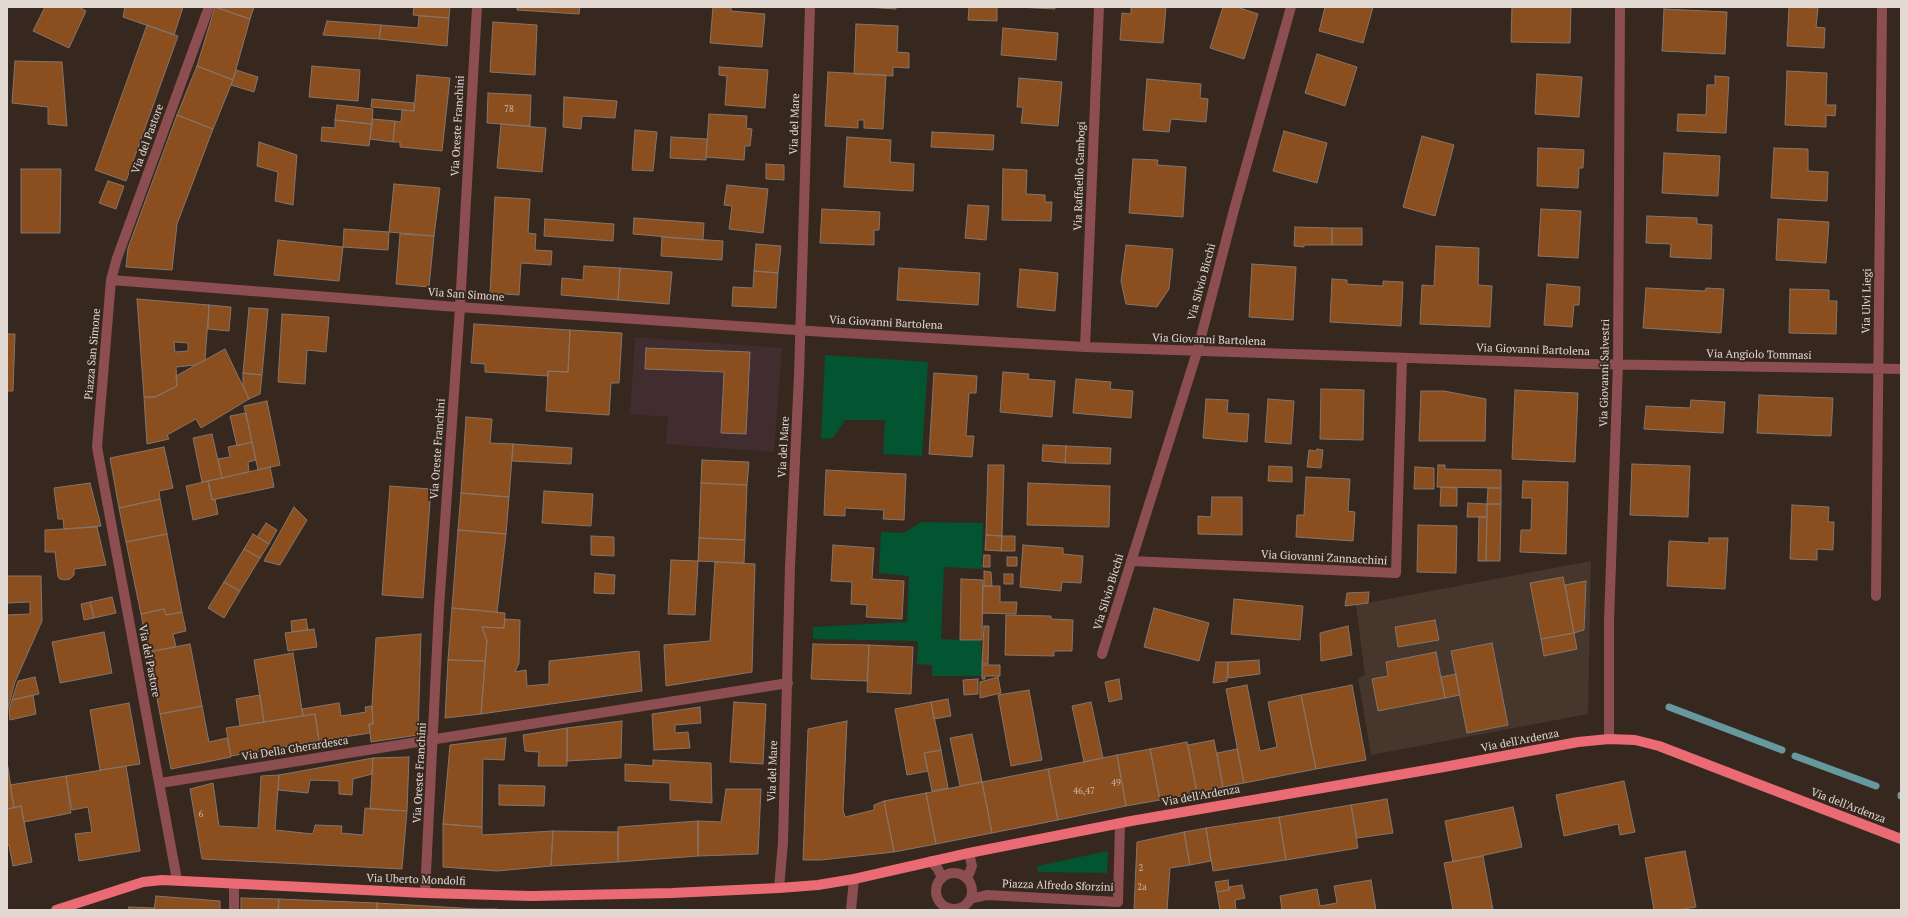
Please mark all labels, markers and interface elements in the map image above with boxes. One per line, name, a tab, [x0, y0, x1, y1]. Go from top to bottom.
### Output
street label: Via Oreste Franchini	[449, 75, 467, 177]
street label: Via del Mare	[787, 93, 803, 155]
street label: Via del Pastore	[129, 102, 167, 176]
house number: 78	[504, 104, 514, 114]
street label: Via Raffaello Gambogi	[1071, 121, 1089, 231]
street label: Via Silvio Bicchi	[1185, 242, 1219, 322]
street label: Via Ulvi Liegi	[1860, 268, 1874, 334]
street label: Via San Simone	[427, 286, 505, 304]
street label: Piazza San Simone	[82, 308, 104, 400]
street label: Via Giovanni Bartolena	[829, 313, 943, 333]
street label: Via Giovanni Salvestri	[1597, 319, 1613, 427]
street label: Via Giovanni Bartolena	[1152, 331, 1266, 349]
street label: Via Giovanni Bartolena	[1476, 341, 1590, 359]
street label: Via Angiolo Tommasi	[1706, 347, 1812, 363]
street label: Via Oreste Franchini	[428, 398, 448, 500]
street label: Via del Mare	[776, 416, 792, 478]
street label: Via Giovanni Zannacchini	[1260, 548, 1388, 568]
street label: Via Silvio Bicchi	[1091, 552, 1127, 632]
street label: Via del Pastore	[136, 624, 162, 698]
street label: Via Oreste Franchini	[411, 722, 429, 824]
street label: Via dell'Ardenza	[1480, 727, 1560, 755]
street label: Via Della Gherardesca	[241, 734, 349, 764]
street label: Via del Mare	[765, 740, 781, 802]
house number: 49	[1111, 778, 1121, 788]
street label: Via dell'Ardenza	[1161, 783, 1241, 809]
house number: 46,47	[1073, 786, 1095, 796]
street label: Via dell'Ardenza	[1809, 786, 1887, 826]
house number: 6	[199, 809, 203, 819]
house number: 2	[1139, 863, 1143, 873]
street label: Via Uberto Mondolfi	[366, 872, 466, 888]
street label: Piazza Alfredo Sforzini	[1002, 877, 1114, 895]
house number: 2a	[1137, 882, 1147, 892]

